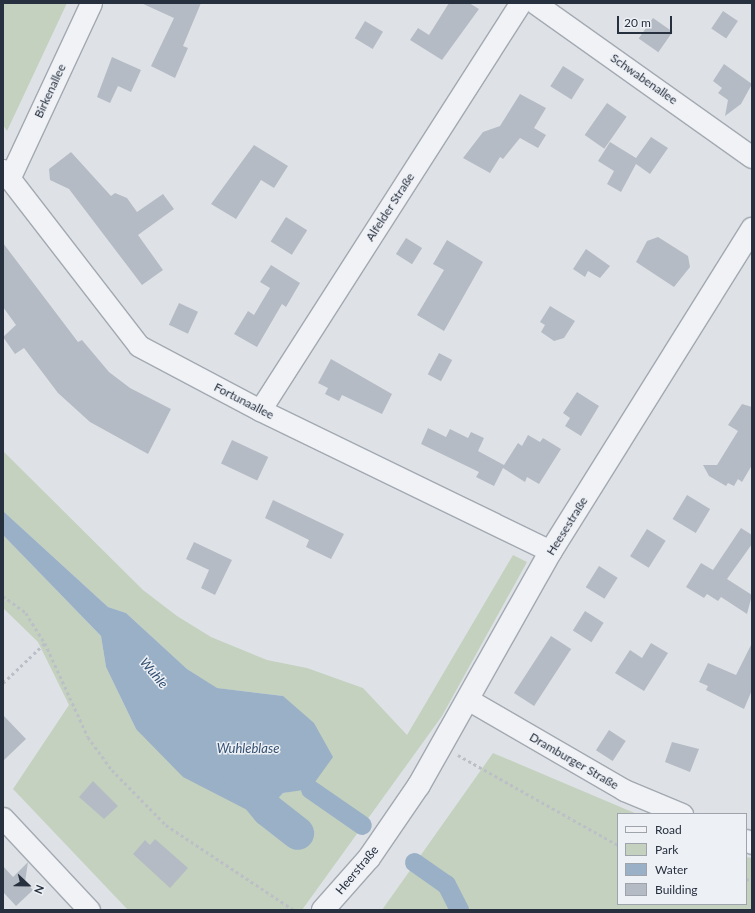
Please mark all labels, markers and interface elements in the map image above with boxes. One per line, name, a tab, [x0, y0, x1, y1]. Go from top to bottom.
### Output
scale bar	[619, 8, 674, 34]
text: 20 m	[624, 15, 651, 30]
street label: Schwabenallee	[608, 51, 680, 107]
street label: Birkenallee	[31, 62, 69, 120]
street label: Alfelder Straße	[363, 170, 417, 244]
street label: Fortunaallee	[212, 380, 276, 422]
street label: Heesestraße	[543, 494, 591, 558]
water label: Wuhle	[137, 655, 171, 691]
street label: Dramburger Straße	[527, 730, 621, 792]
water label: Wuhleblase	[217, 740, 279, 756]
legend	[617, 813, 747, 905]
text: Road	[655, 822, 682, 837]
text: Park	[655, 842, 678, 857]
street label: Heerstraße	[333, 843, 381, 897]
text: Water	[655, 862, 688, 877]
north arrow	[8, 865, 48, 905]
text: Building	[655, 882, 698, 897]
text: N	[32, 883, 47, 896]

